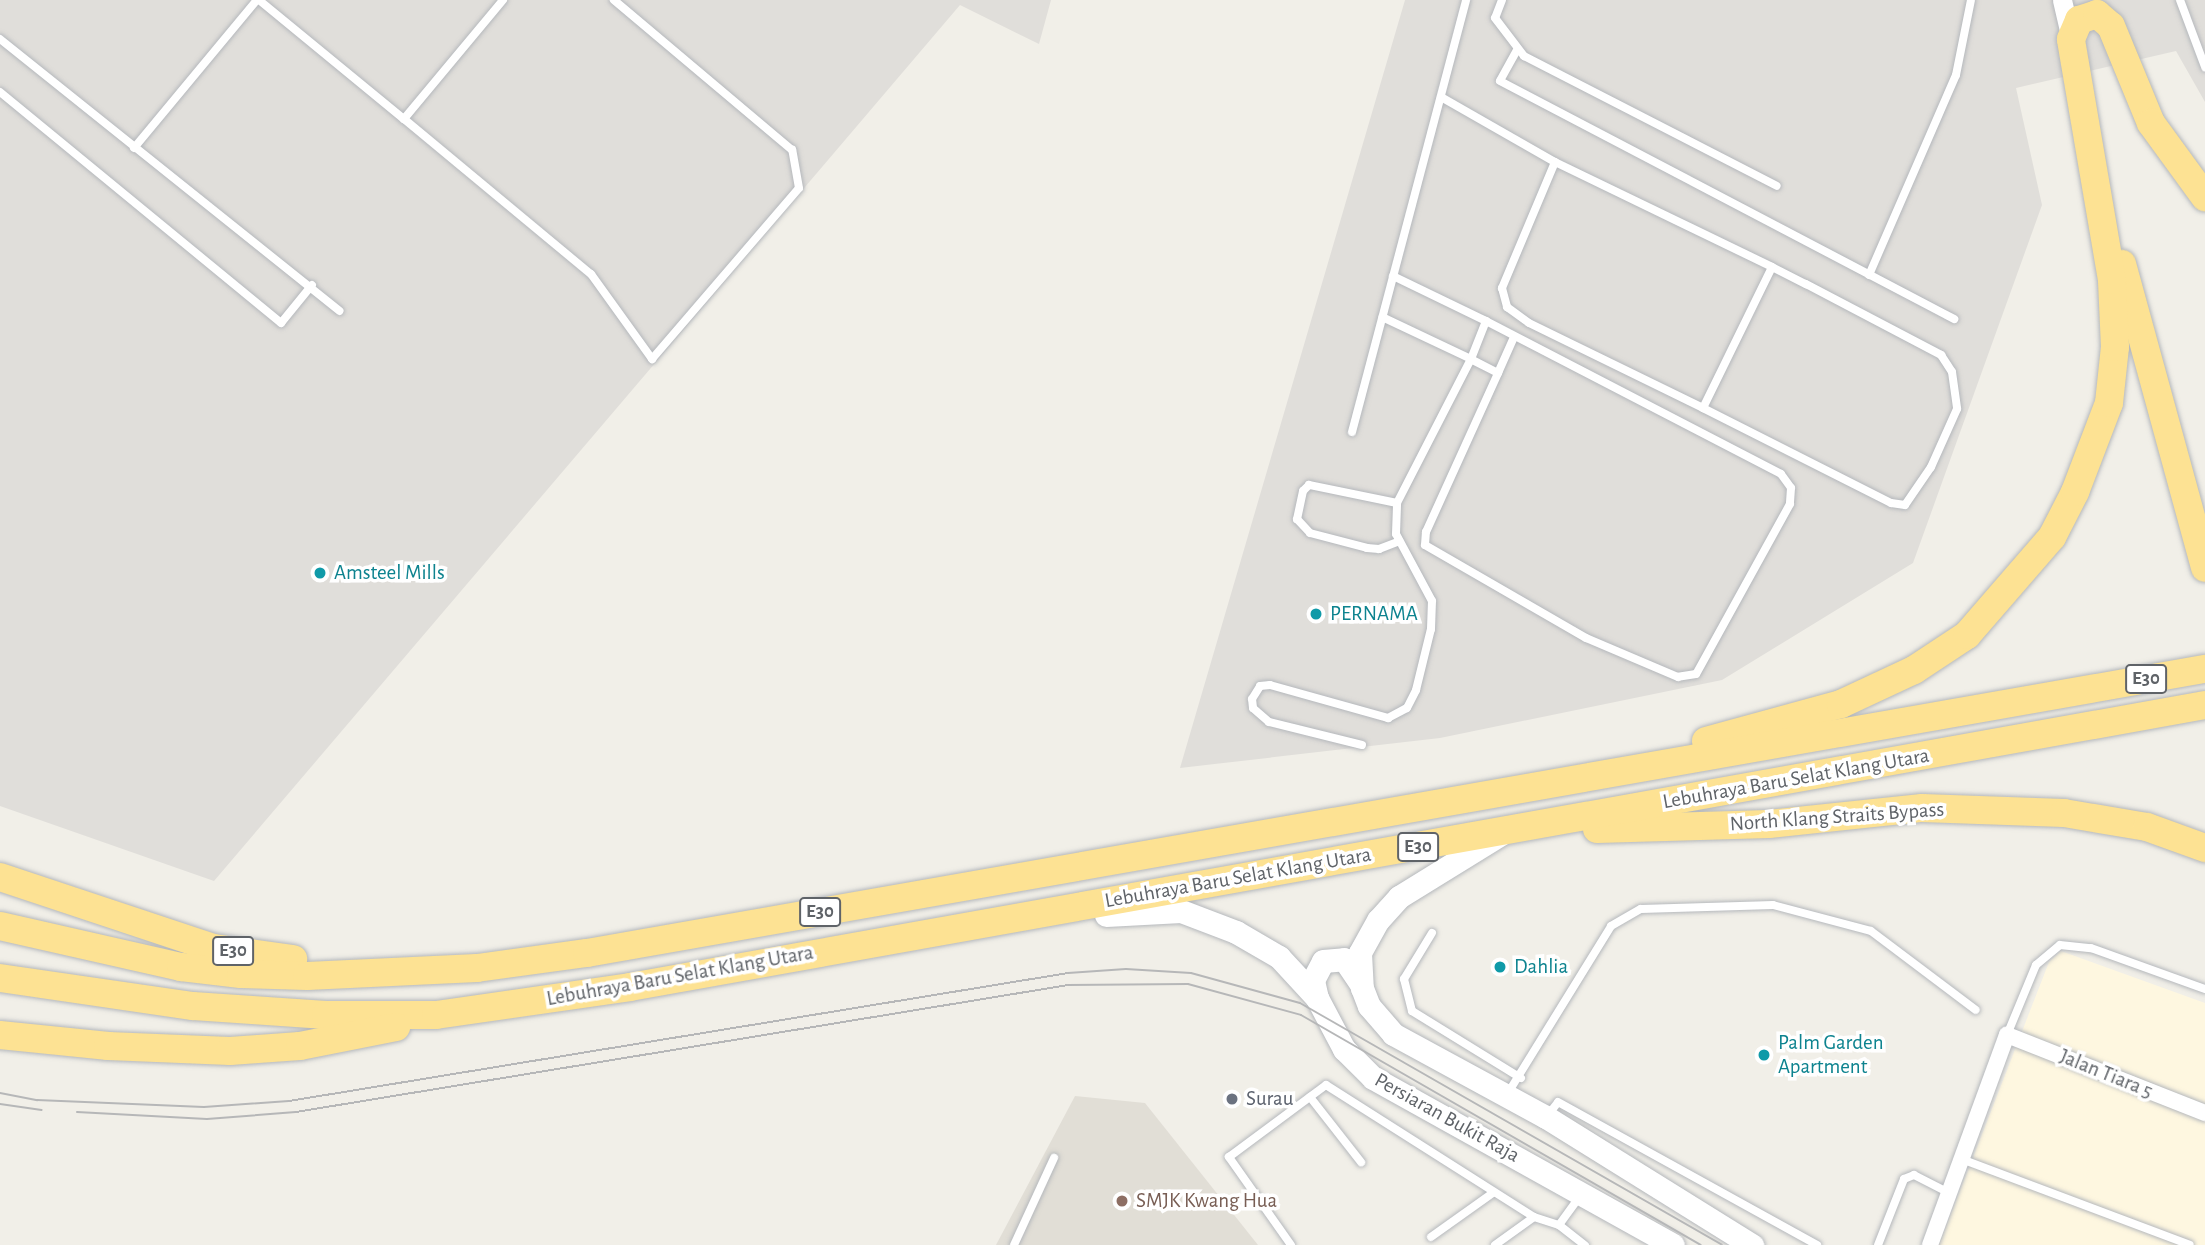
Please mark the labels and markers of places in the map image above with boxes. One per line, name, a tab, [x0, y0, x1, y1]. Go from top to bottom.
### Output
place label: Amsteel Mills	[334, 560, 445, 586]
marker: Amsteel Mills	[312, 565, 328, 581]
place label: PERNAMA	[1330, 601, 1418, 627]
marker: PERNAMA	[1308, 606, 1324, 622]
place label: Dahlia	[1514, 954, 1568, 980]
marker: Dahlia	[1492, 959, 1508, 975]
place label: Palm Garden Apartment	[1778, 1030, 1884, 1080]
marker: Palm Garden Apartment	[1756, 1047, 1772, 1063]
place label: Surau	[1246, 1086, 1293, 1112]
marker: Surau	[1224, 1091, 1240, 1107]
place label: SMJK Kwang Hua	[1136, 1188, 1277, 1214]
marker: SMJK Kwang Hua	[1114, 1193, 1130, 1209]

